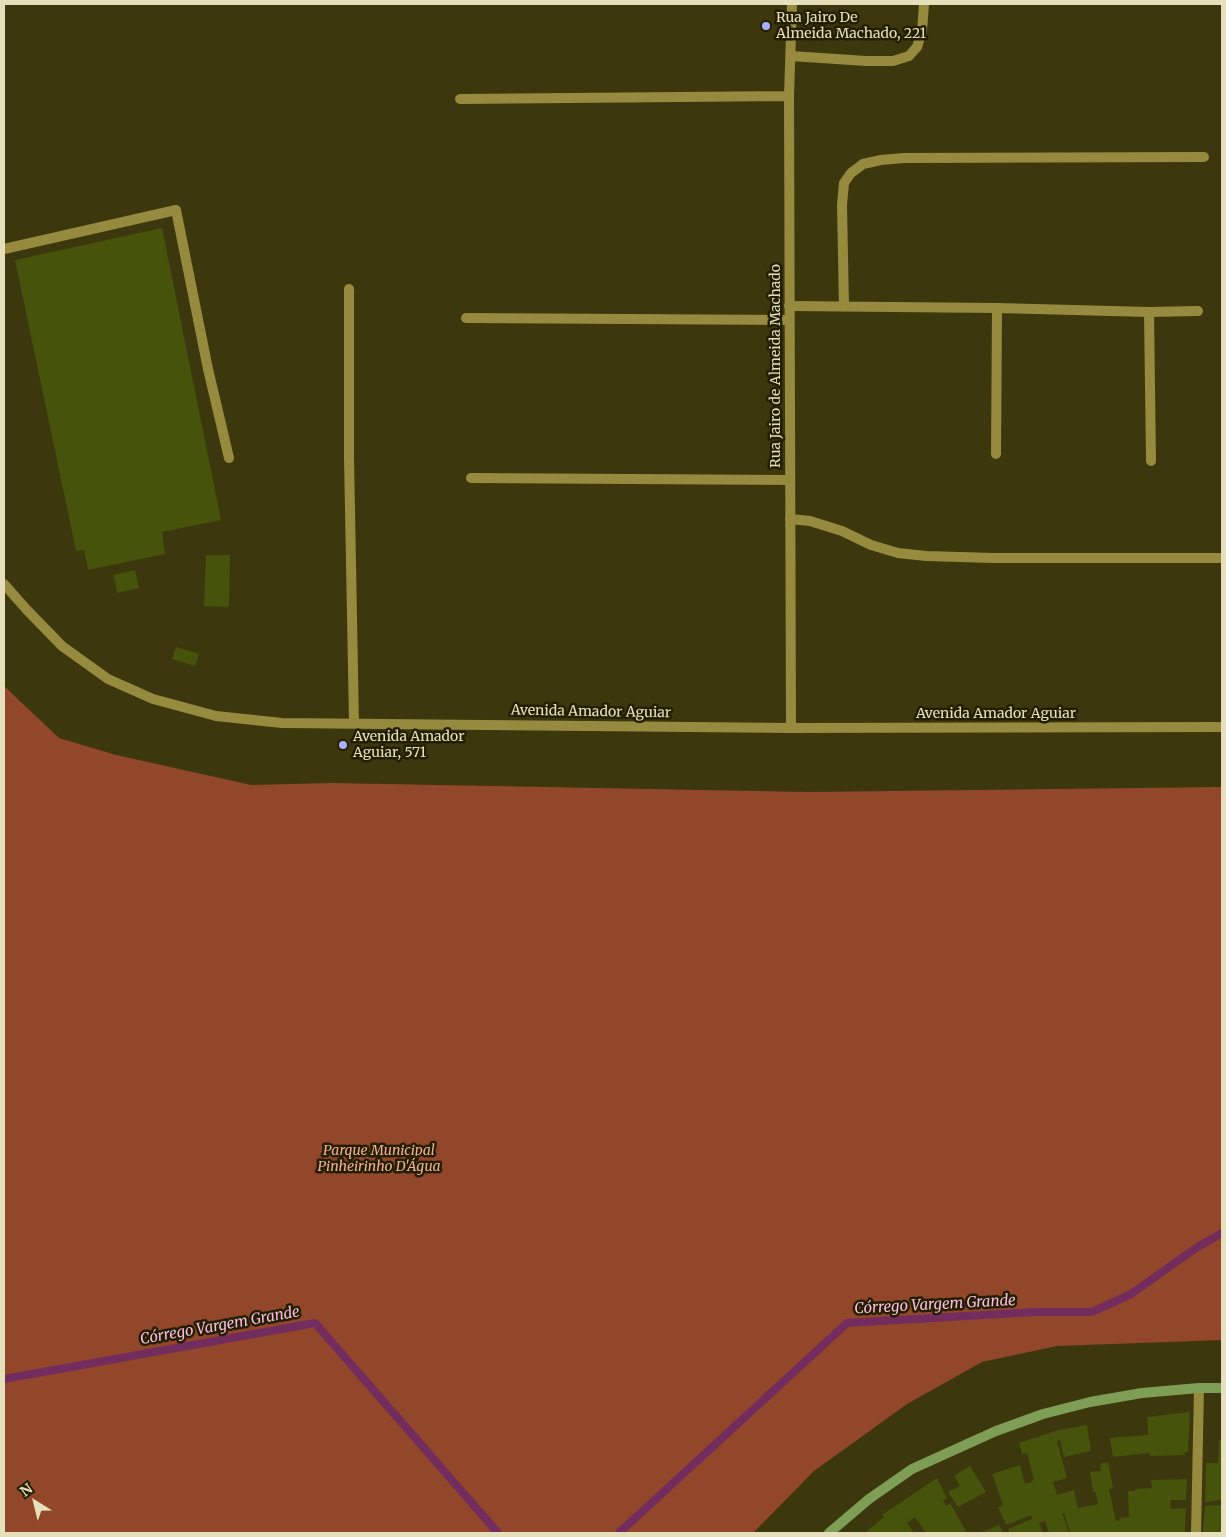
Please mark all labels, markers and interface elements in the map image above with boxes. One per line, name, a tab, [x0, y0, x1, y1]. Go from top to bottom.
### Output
place label: Rua Jairo De Almeida Machado, 221	[776, 10, 926, 42]
marker: Rua Jairo De Almeida Machado, 221	[760, 20, 772, 32]
street label: Rua Jairo de Almeida Machado	[768, 264, 784, 468]
street label: Avenida Amador Aguiar	[511, 702, 671, 722]
street label: Avenida Amador Aguiar	[916, 706, 1076, 722]
place label: Avenida Amador Aguiar, 571	[353, 729, 465, 762]
marker: Avenida Amador Aguiar, 571	[337, 739, 349, 751]
park label: Parque Municipal Pinheirinho D'Água	[317, 1143, 441, 1176]
water label: Córrego Vargem Grande	[854, 1292, 1016, 1318]
water label: Córrego Vargem Grande	[139, 1303, 301, 1349]
north arrow	[10, 1477, 60, 1527]
text: N	[16, 1479, 36, 1500]

